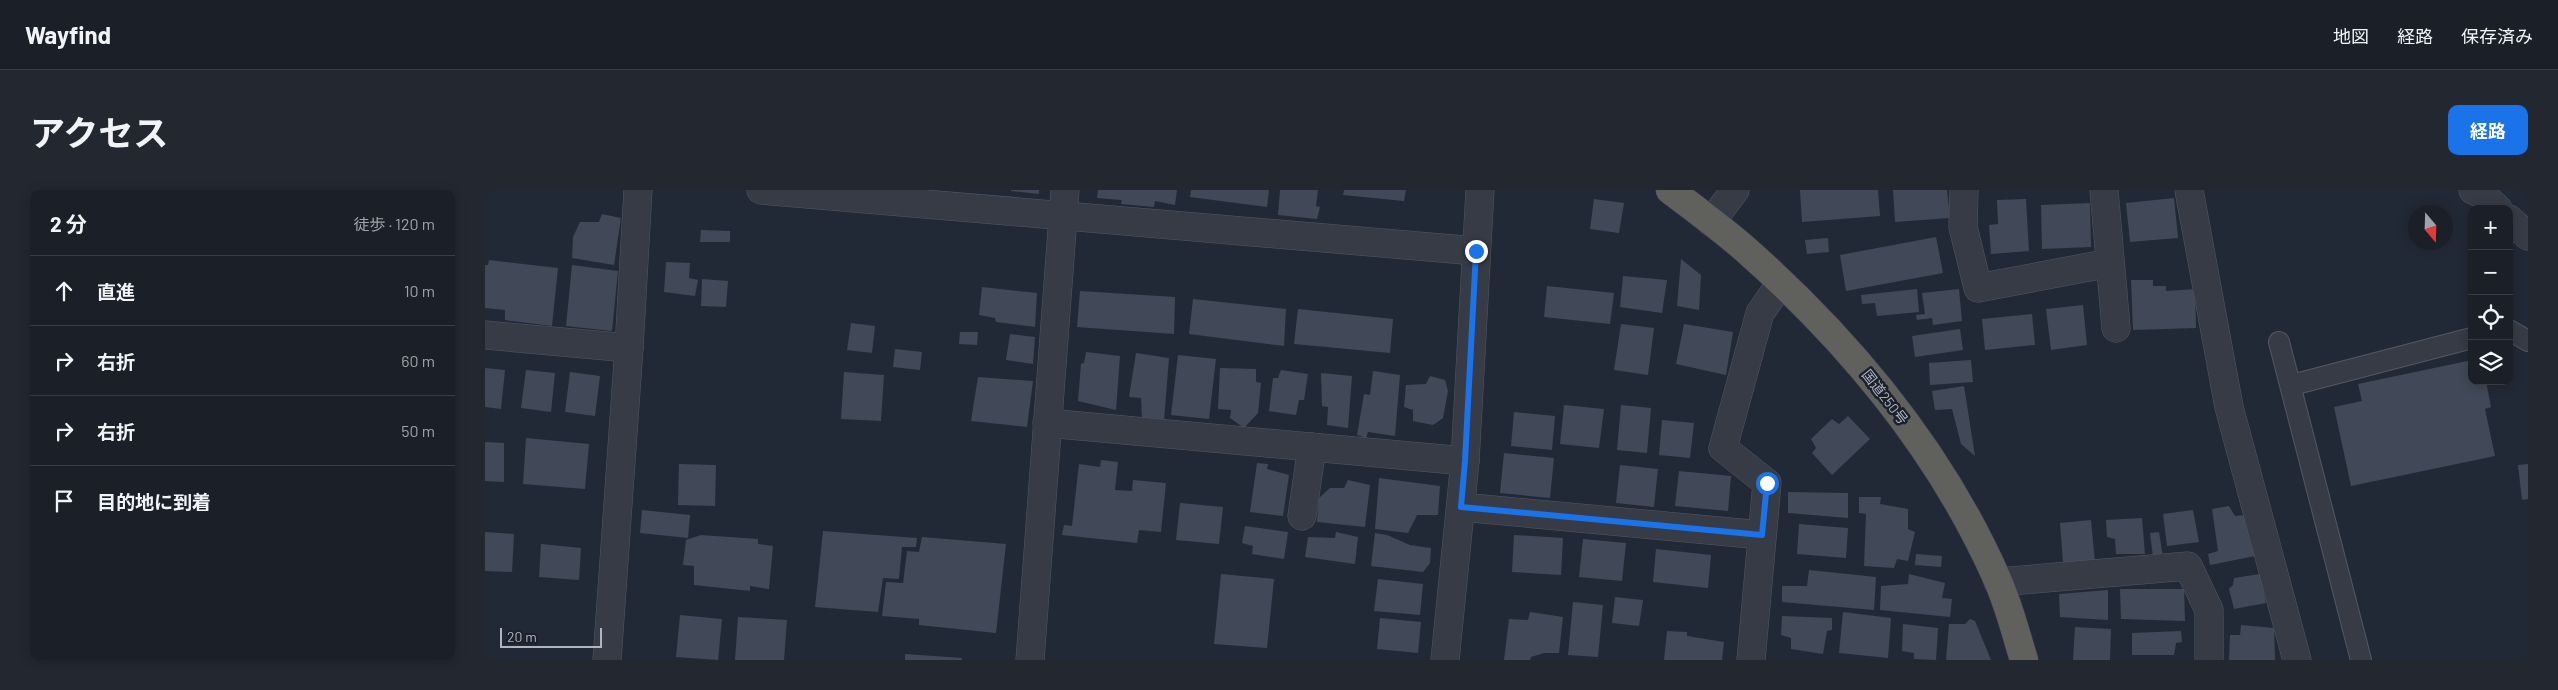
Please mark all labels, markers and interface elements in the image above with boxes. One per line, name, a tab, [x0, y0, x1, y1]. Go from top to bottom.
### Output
text: Wayfind	[25, 20, 111, 49]
text: 地図	[2333, 25, 2369, 47]
text: 経路	[2397, 25, 2433, 47]
text: 保存済み	[2461, 25, 2533, 47]
button: 経路	[2448, 105, 2528, 155]
text: アクセス	[30, 111, 168, 153]
north arrow	[2408, 205, 2453, 250]
map controls	[2468, 205, 2513, 385]
button: +	[2468, 205, 2513, 250]
text: 2 分	[50, 211, 87, 236]
text: 徒歩 · 120 m	[354, 214, 435, 233]
route end	[1465, 240, 1488, 263]
button: −	[2468, 250, 2513, 295]
icon: ahead	[50, 277, 78, 305]
text: 直進	[97, 280, 135, 303]
text: 10 m	[404, 281, 435, 300]
button: locate	[2468, 295, 2513, 340]
button: layers	[2468, 340, 2513, 385]
icon: right	[50, 347, 78, 375]
text: 右折	[97, 350, 135, 373]
text: 60 m	[401, 351, 435, 370]
street label: 国道250号	[1859, 366, 1912, 427]
icon: right	[50, 417, 78, 445]
text: 右折	[97, 420, 135, 443]
text: 50 m	[401, 421, 435, 440]
route start	[1756, 472, 1779, 495]
icon: arrive	[50, 487, 78, 515]
text: 目的地に到着	[97, 490, 211, 513]
scale bar	[500, 625, 603, 648]
text: 20 m	[507, 628, 537, 645]

